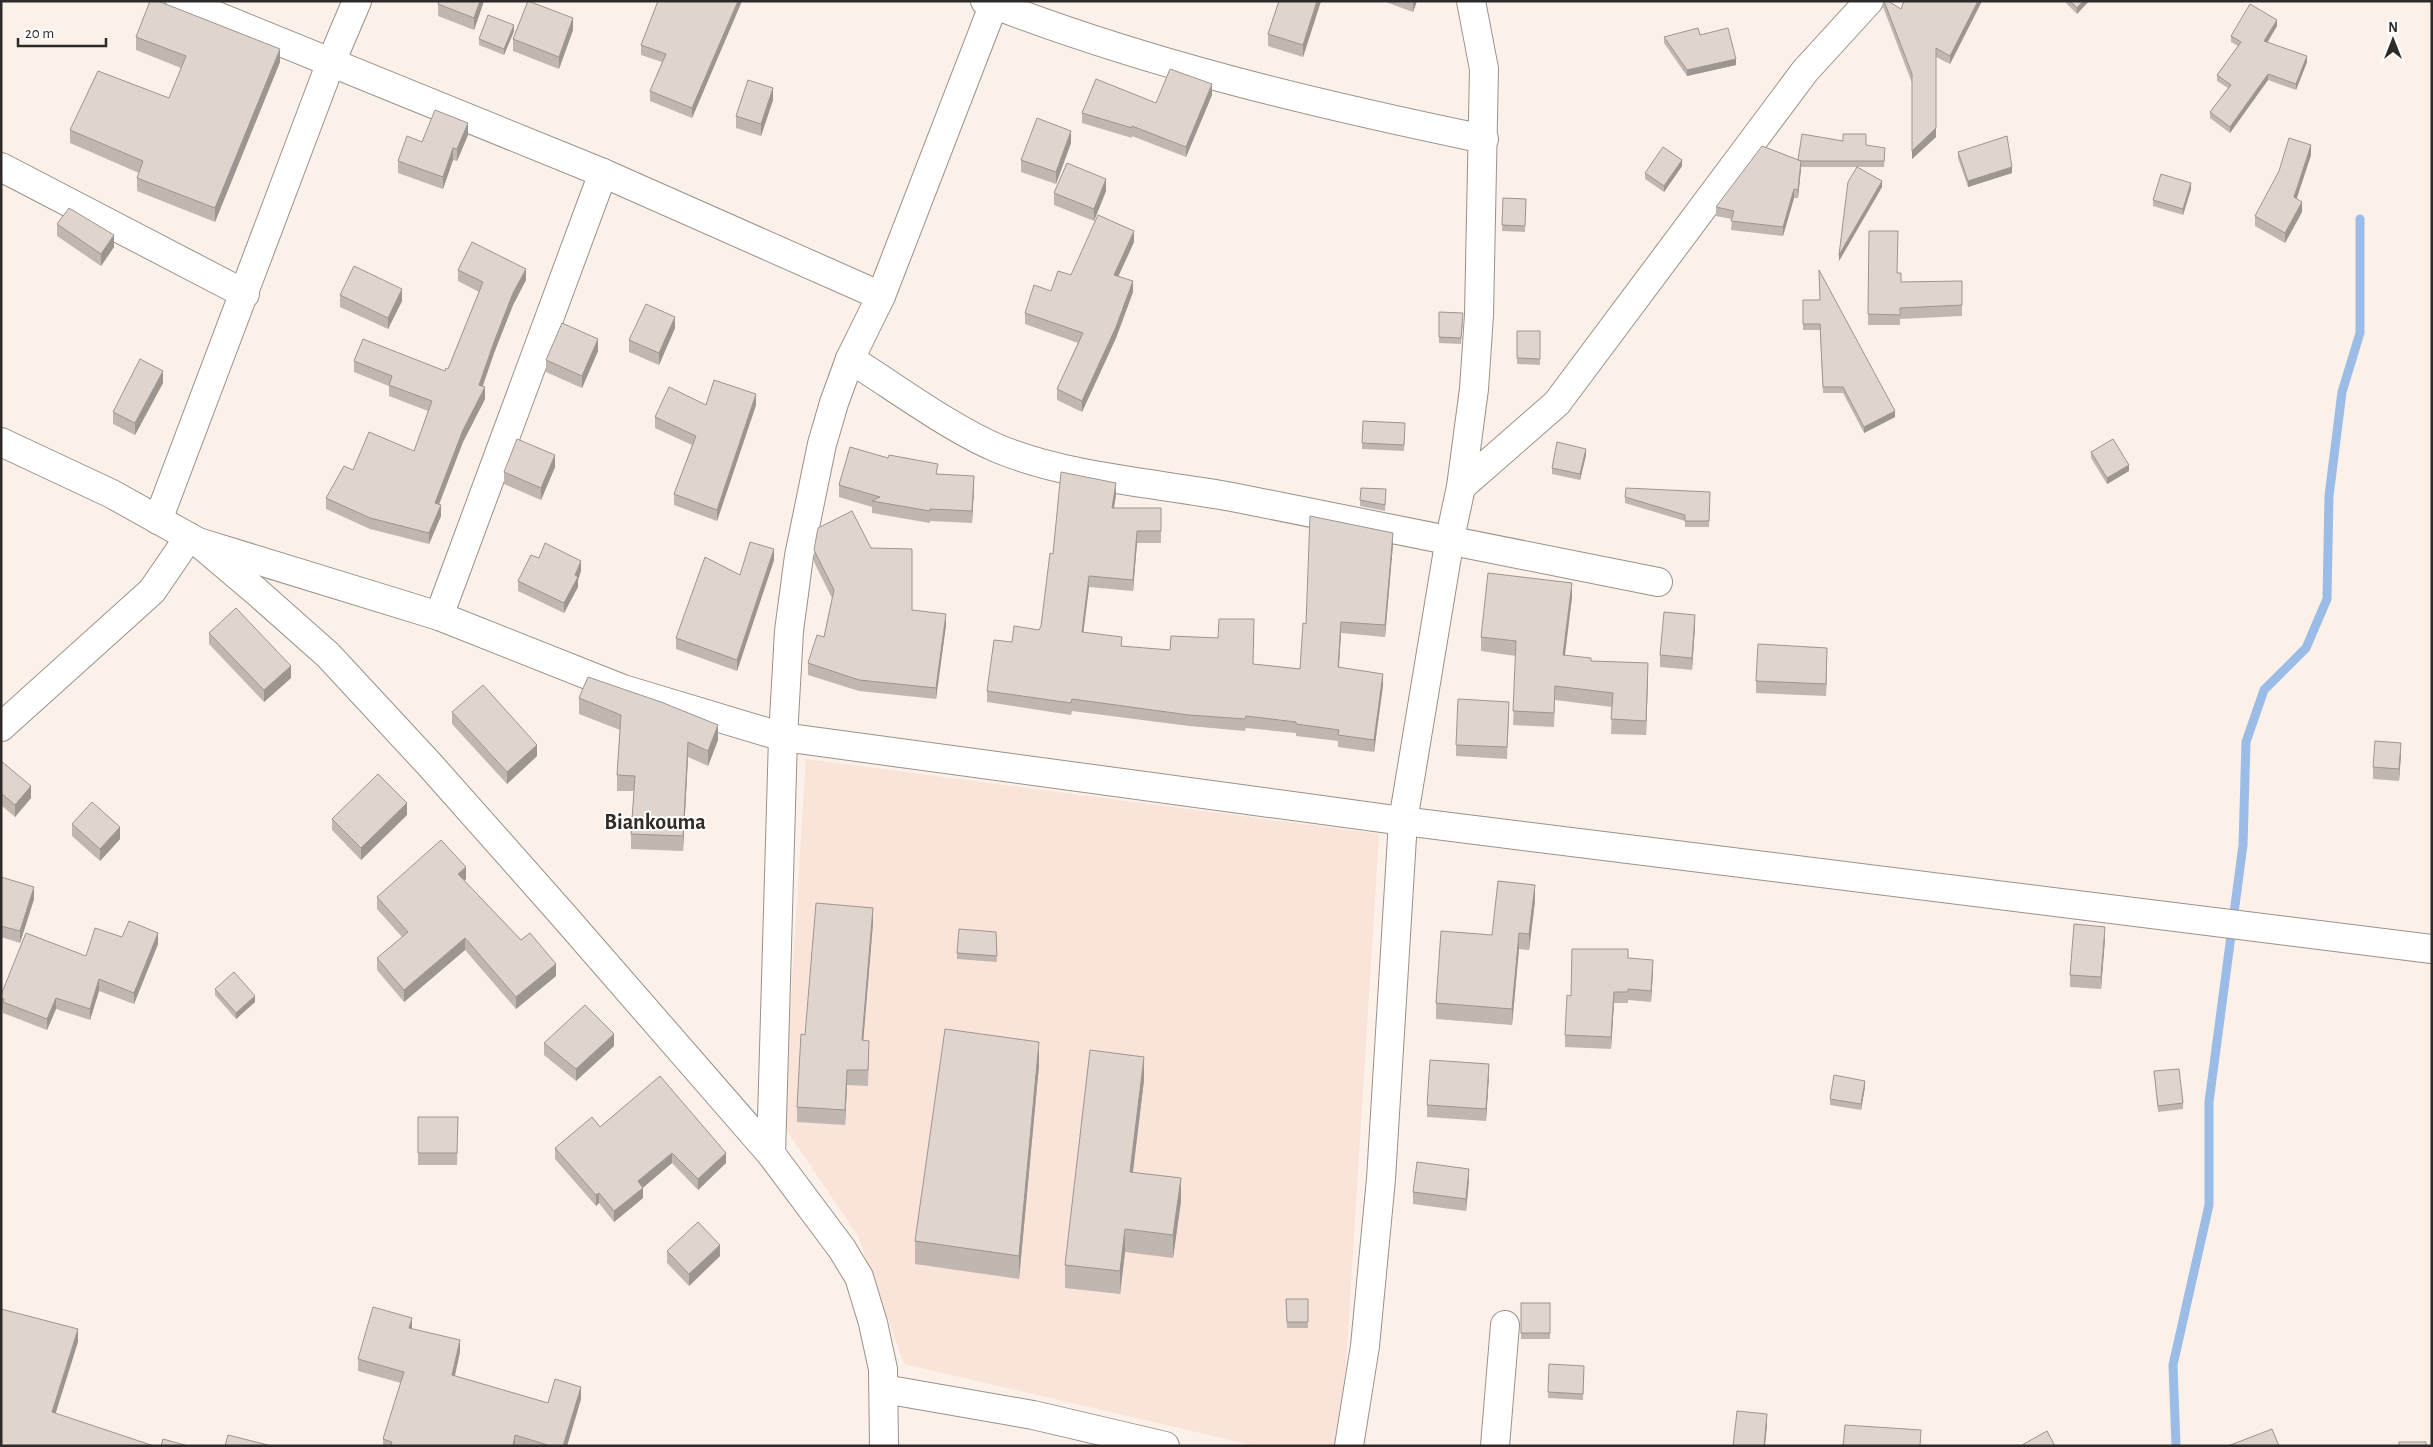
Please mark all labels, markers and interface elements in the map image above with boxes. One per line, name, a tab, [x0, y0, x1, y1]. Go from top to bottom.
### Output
scale bar	[18, 15, 105, 47]
north arrow	[2368, 15, 2418, 65]
text: N	[2388, 21, 2398, 35]
text: 20 m	[25, 26, 54, 41]
district label: Biankouma	[604, 811, 706, 833]

